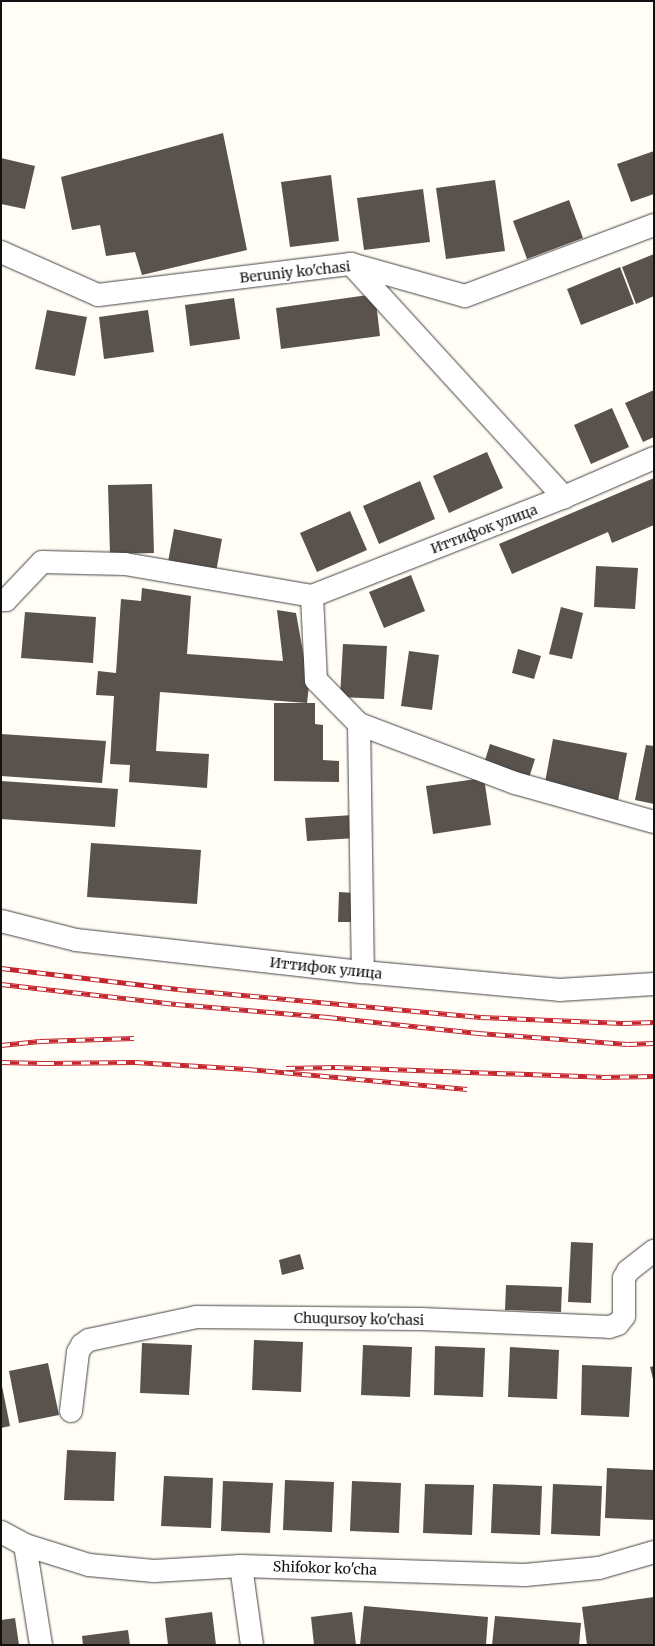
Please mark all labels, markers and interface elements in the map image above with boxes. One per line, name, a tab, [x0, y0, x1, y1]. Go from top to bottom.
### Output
street label: Beruniy ko'chasi	[239, 258, 351, 286]
street label: Иттифок улица	[428, 501, 540, 557]
street label: Иттифок улица	[269, 954, 383, 982]
street label: Chuqursoy ko'chasi	[294, 1309, 424, 1329]
street label: Shifokor ko'cha	[273, 1558, 377, 1578]

